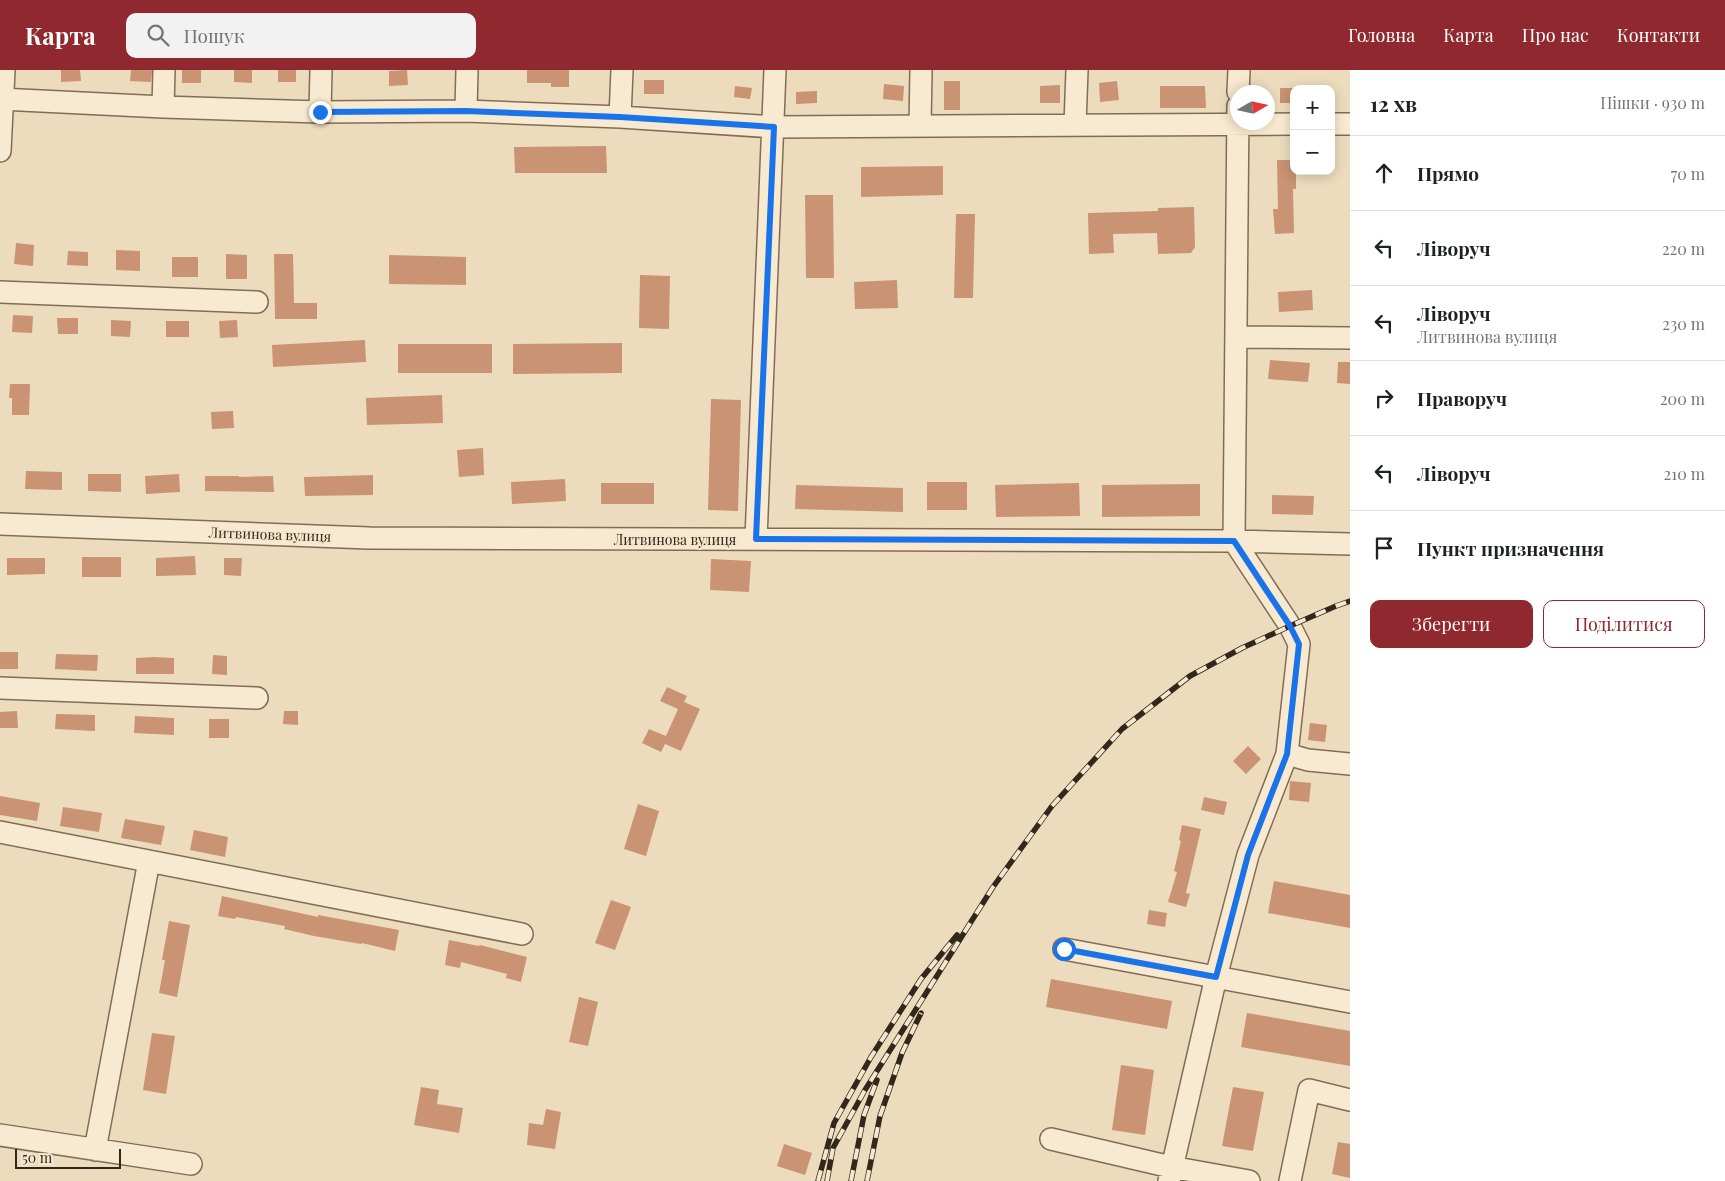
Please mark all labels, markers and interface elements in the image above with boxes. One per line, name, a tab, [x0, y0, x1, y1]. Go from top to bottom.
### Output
search box	[126, 13, 476, 58]
text: Карта	[25, 19, 96, 51]
icon: search	[144, 21, 172, 49]
text: Пошук	[184, 22, 245, 48]
text: Головна	[1348, 23, 1415, 47]
text: Карта	[1443, 23, 1494, 47]
text: Про нас	[1522, 23, 1589, 47]
text: Контакти	[1617, 23, 1700, 47]
north arrow	[1230, 85, 1275, 130]
map controls	[1290, 85, 1335, 175]
button: +	[1290, 85, 1335, 130]
text: 12 хв	[1370, 89, 1417, 117]
text: Пішки · 930 m	[1600, 92, 1705, 113]
route end	[309, 101, 332, 124]
button: −	[1290, 130, 1335, 175]
icon: ahead	[1370, 159, 1398, 187]
text: Прямо	[1417, 160, 1479, 186]
text: 70 m	[1671, 163, 1705, 184]
icon: left	[1370, 234, 1398, 262]
text: Ліворуч	[1417, 235, 1491, 261]
text: 220 m	[1662, 238, 1705, 259]
text: Ліворуч	[1417, 300, 1491, 326]
icon: left	[1370, 309, 1398, 337]
text: 230 m	[1662, 313, 1705, 334]
text: Литвинова вулиця	[1417, 326, 1557, 347]
icon: right	[1370, 384, 1398, 412]
text: Праворуч	[1417, 385, 1507, 411]
text: 200 m	[1660, 388, 1705, 409]
icon: left	[1370, 459, 1398, 487]
text: Ліворуч	[1417, 460, 1491, 486]
text: 210 m	[1664, 463, 1705, 484]
street label: Литвинова вулиця	[207, 522, 332, 546]
street label: Литвинова вулиця	[613, 530, 737, 549]
icon: arrive	[1370, 534, 1398, 562]
text: Пункт призначення	[1417, 535, 1604, 561]
button: Зберегти	[1370, 600, 1533, 648]
button: Поділитися	[1543, 600, 1705, 648]
route start	[1053, 938, 1076, 961]
scale bar	[15, 1146, 121, 1169]
text: 50 m	[22, 1148, 52, 1167]

